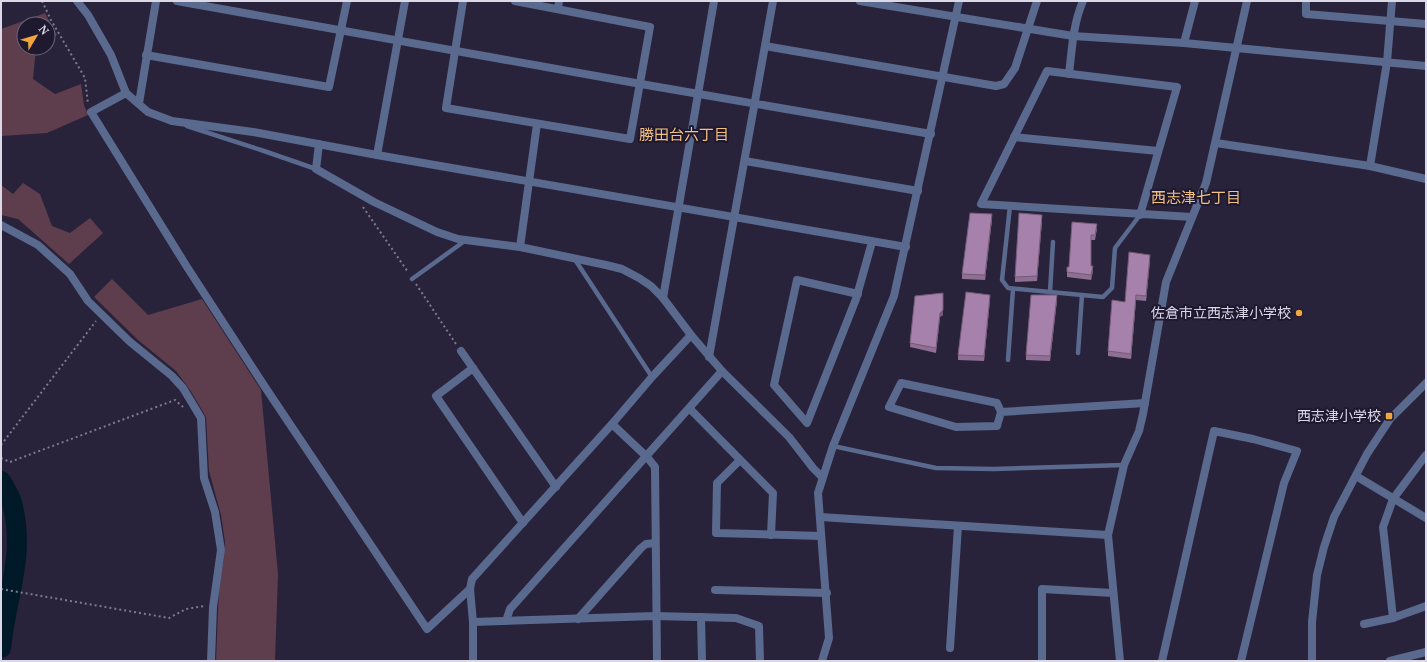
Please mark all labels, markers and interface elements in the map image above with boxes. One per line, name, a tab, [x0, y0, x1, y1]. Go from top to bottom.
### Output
north arrow	[16, 16, 56, 56]
text: N	[36, 22, 53, 38]
district label: 勝田台六丁目	[639, 124, 729, 144]
district label: 西志津七丁目	[1151, 187, 1241, 207]
place label: 佐倉市立西志津小学校	[1151, 303, 1291, 322]
marker: 佐倉市立西志津小学校	[1294, 308, 1304, 318]
place label: 西志津小学校	[1297, 406, 1381, 425]
marker: 西志津小学校	[1384, 411, 1394, 421]

